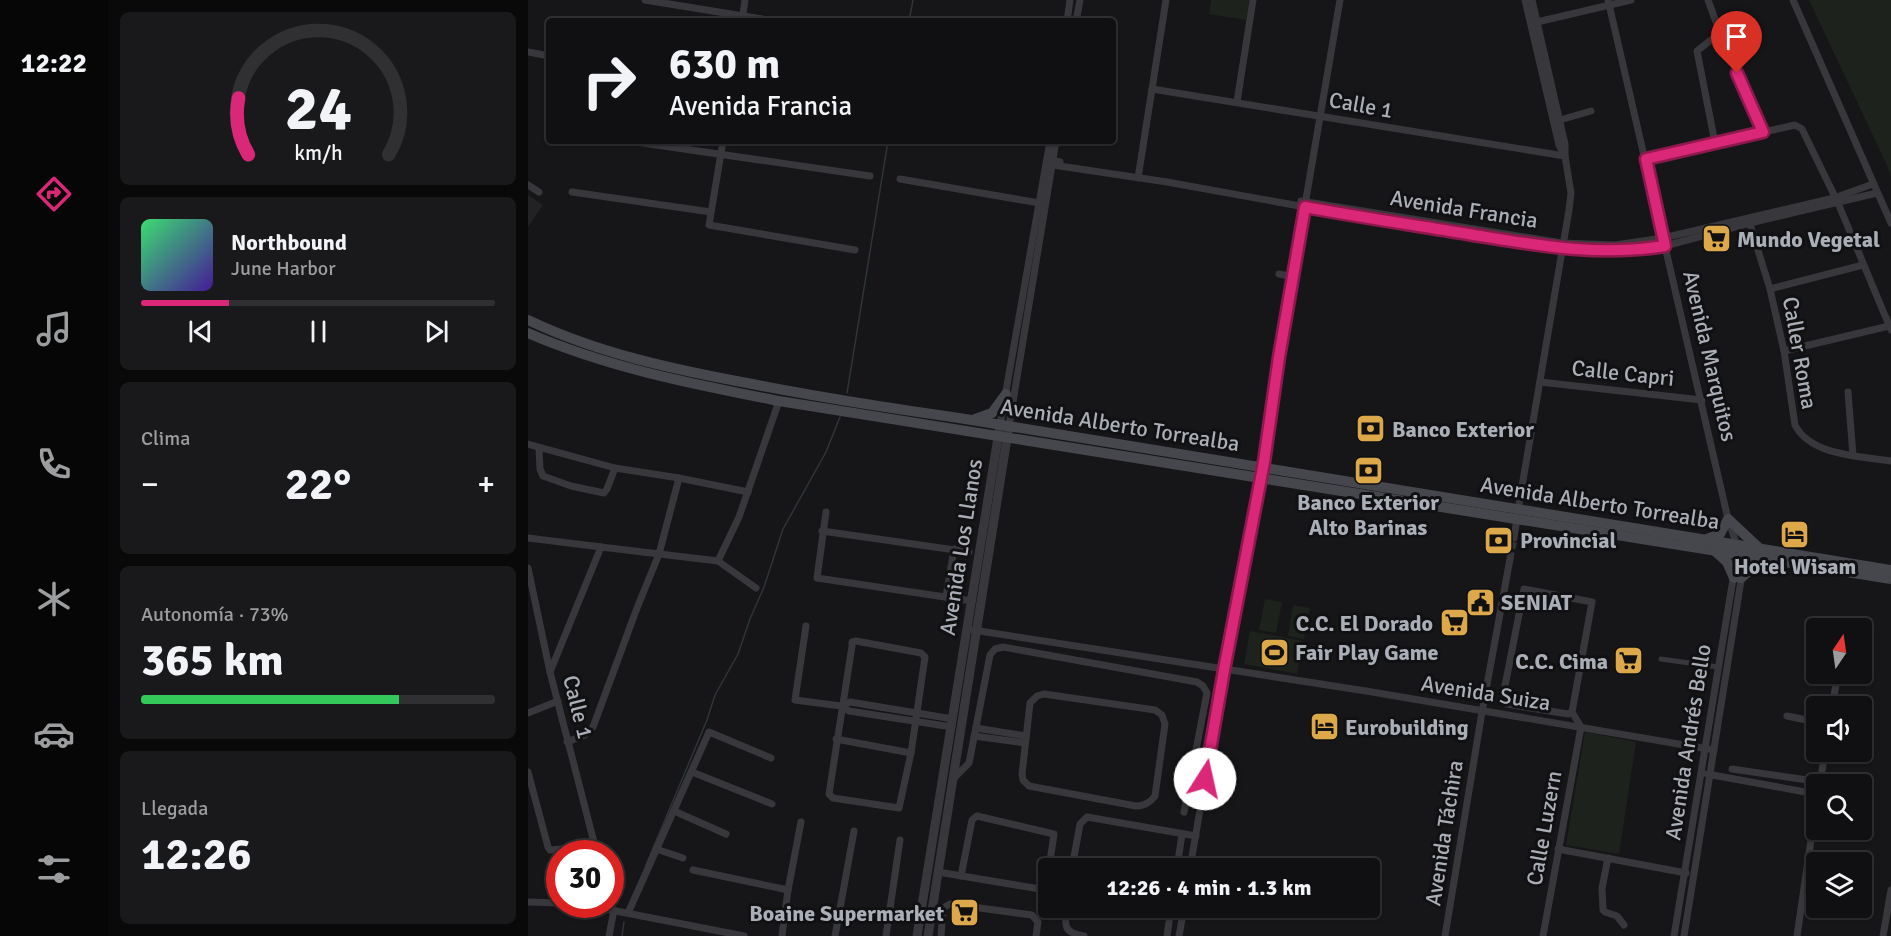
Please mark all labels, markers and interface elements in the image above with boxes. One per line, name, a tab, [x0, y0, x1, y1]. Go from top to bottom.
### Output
pin	[1711, 11, 1762, 73]
icon: arrive	[1720, 20, 1753, 53]
text: 630 m	[669, 39, 780, 90]
icon: right	[570, 42, 648, 120]
text: 12:22	[21, 47, 87, 80]
text: 24	[284, 71, 352, 148]
street label: Calle 1	[1327, 86, 1395, 124]
text: Avenida Francia	[669, 90, 852, 123]
text: km/h	[294, 141, 342, 167]
icon: directions	[33, 173, 75, 215]
street label: Avenida Francia	[1388, 184, 1540, 234]
supermarket icon: Mundo Vegetal	[1700, 223, 1732, 255]
place label: Mundo Vegetal	[1737, 226, 1880, 253]
text: Northbound	[231, 229, 347, 256]
text: June Harbor	[231, 256, 336, 281]
street label: Avenida Marquitos	[1677, 268, 1743, 444]
street label: Caller Roma	[1777, 295, 1823, 411]
icon: music	[33, 308, 75, 350]
icon: previous	[184, 315, 217, 348]
icon: pause	[302, 315, 335, 348]
icon: next	[420, 315, 453, 348]
street label: Calle Capri	[1570, 354, 1676, 392]
street label: Avenida Alberto Torrealba	[999, 393, 1241, 457]
bank icon: Banco Exterior	[1355, 413, 1387, 445]
place label: Banco Exterior	[1392, 416, 1534, 443]
text: Clima	[141, 426, 190, 451]
icon: phone	[33, 443, 75, 485]
bank icon: Banco Exterior Alto Barinas	[1352, 454, 1384, 486]
text: 22°	[285, 457, 351, 512]
street label: Avenida Los Llanos	[934, 457, 988, 637]
text: −	[141, 464, 159, 505]
text: +	[477, 464, 495, 505]
street label: Avenida Alberto Torrealba	[1479, 471, 1721, 535]
place label: Banco Exterior Alto Barinas	[1297, 489, 1439, 541]
hotel icon: Hotel Wisam	[1779, 518, 1811, 550]
bank icon: Provincial	[1483, 524, 1515, 556]
place label: Provincial	[1520, 527, 1617, 554]
place label: Hotel Wisam	[1734, 553, 1856, 580]
icon: climate	[33, 578, 75, 620]
public building icon: SENIAT	[1464, 586, 1496, 618]
place label: SENIAT	[1501, 589, 1573, 616]
text: Autonomía · 73%	[141, 602, 289, 627]
supermarket icon: C.C. El Dorado	[1438, 607, 1470, 639]
place label: C.C. El Dorado	[1296, 610, 1433, 637]
north arrow	[1806, 618, 1872, 684]
map controls	[1806, 618, 1872, 918]
text: 365 km	[141, 633, 284, 688]
sports icon: Fair Play Game	[1258, 636, 1290, 668]
place label: Fair Play Game	[1295, 639, 1439, 666]
street label: Avenida Andrés Bello	[1659, 642, 1717, 842]
supermarket icon: C.C. Cima	[1613, 645, 1645, 677]
place label: C.C. Cima	[1515, 648, 1608, 675]
street label: Avenida Suiza	[1419, 669, 1553, 717]
street label: Calle 1	[557, 672, 599, 742]
button: sound	[1806, 696, 1872, 762]
hotel icon: Eurobuilding	[1308, 711, 1340, 743]
icon: car	[33, 713, 75, 755]
place label: Eurobuilding	[1345, 714, 1469, 741]
position arrow	[1173, 747, 1237, 811]
street label: Avenida Táchira	[1419, 758, 1469, 908]
street label: Calle Luzern	[1521, 768, 1567, 888]
button: search	[1806, 774, 1872, 840]
text: Llegada	[141, 796, 208, 821]
text: 12:26	[141, 827, 251, 882]
speed limit sign: 30	[546, 840, 624, 918]
icon: filters	[33, 848, 75, 890]
button: layers	[1806, 852, 1872, 918]
text: 12:26 · 4 min · 1.3 km	[1106, 874, 1312, 901]
supermarket icon: Boaine Supermarket	[949, 897, 981, 929]
place label: Boaine Supermarket	[749, 900, 944, 927]

